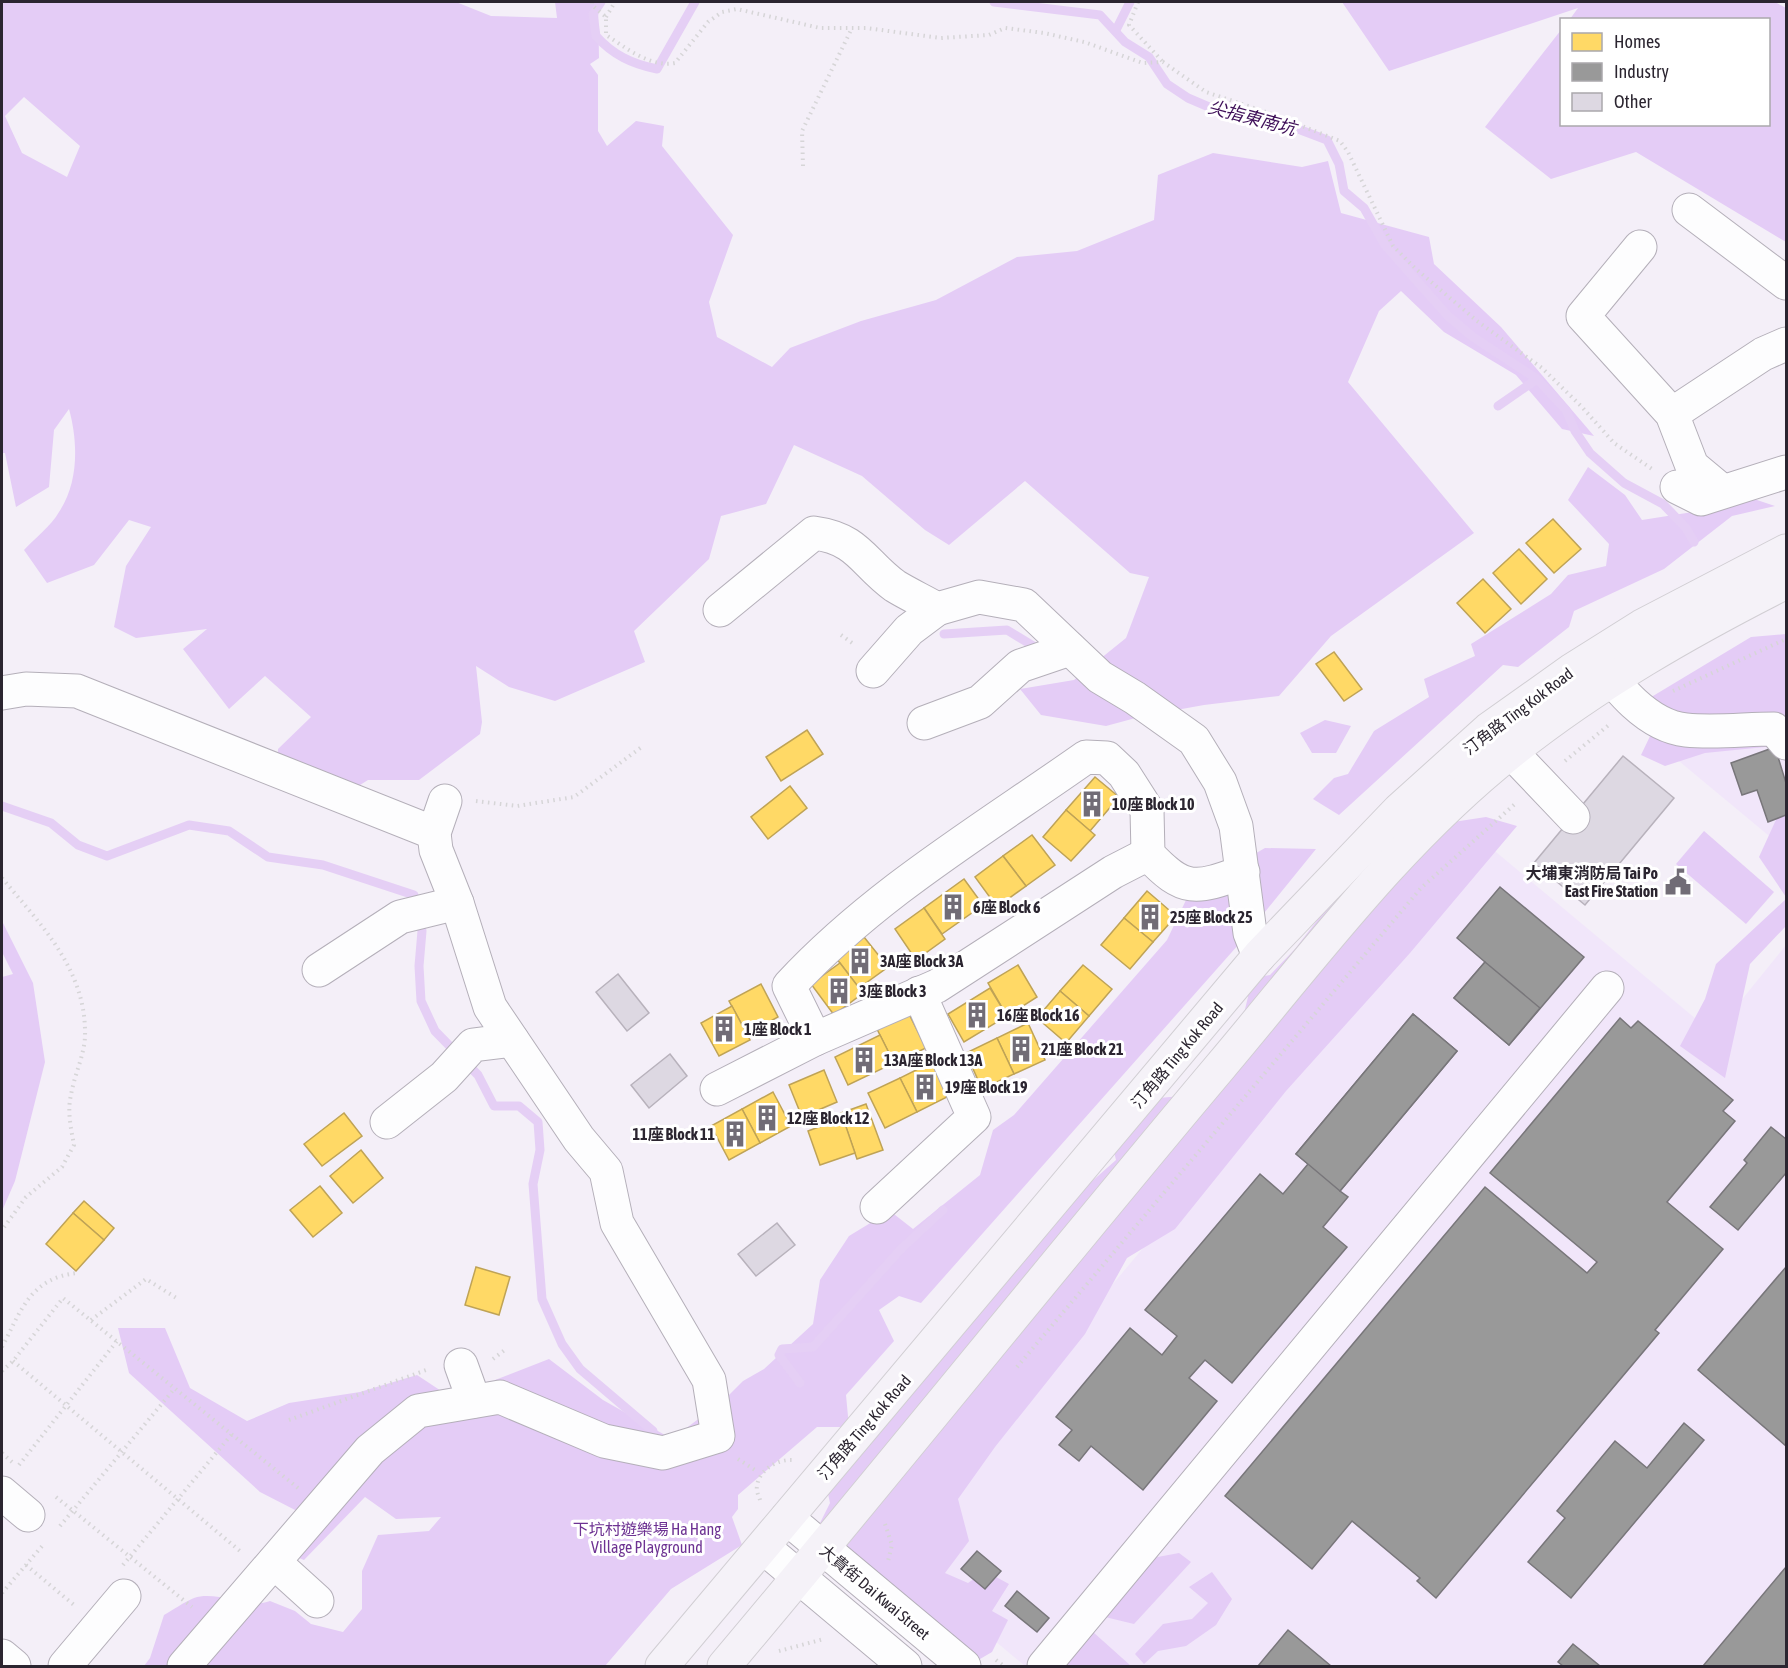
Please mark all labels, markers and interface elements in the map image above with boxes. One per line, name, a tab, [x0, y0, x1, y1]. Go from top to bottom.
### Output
legend	[1560, 18, 1770, 126]
text: Homes	[1614, 31, 1660, 52]
text: Industry	[1614, 61, 1669, 82]
text: Other	[1614, 91, 1653, 112]
water label: 尖指東南坑	[1206, 96, 1301, 140]
street label: 汀角路 Ting Kok Road	[1460, 664, 1577, 759]
building icon: 10座 Block 10	[1077, 789, 1107, 819]
place label: 10座 Block 10	[1112, 795, 1195, 813]
place label: 大埔東消防局 Tai Po East Fire Station	[1525, 864, 1658, 900]
public building icon: 大埔東消防局 Tai Po East Fire Station	[1663, 867, 1693, 897]
building icon: 6座 Block 6	[938, 892, 968, 922]
place label: 6座 Block 6	[973, 898, 1041, 916]
building icon: 25座 Block 25	[1135, 902, 1165, 932]
place label: 25座 Block 25	[1170, 908, 1253, 926]
building icon: 3A座 Block 3A	[845, 946, 875, 976]
place label: 3A座 Block 3A	[880, 952, 963, 970]
building icon: 3座 Block 3	[824, 976, 854, 1006]
place label: 3座 Block 3	[859, 982, 927, 1000]
street label: 汀角路 Ting Kok Road	[1128, 999, 1227, 1112]
building icon: 16座 Block 16	[962, 1000, 992, 1030]
place label: 16座 Block 16	[997, 1006, 1080, 1024]
building icon: 1座 Block 1	[709, 1014, 739, 1044]
place label: 1座 Block 1	[744, 1020, 812, 1038]
building icon: 21座 Block 21	[1006, 1034, 1036, 1064]
place label: 21座 Block 21	[1041, 1040, 1124, 1058]
building icon: 13A座 Block 13A	[849, 1045, 879, 1075]
place label: 13A座 Block 13A	[884, 1051, 982, 1069]
building icon: 19座 Block 19	[910, 1072, 940, 1102]
place label: 19座 Block 19	[945, 1078, 1028, 1096]
building icon: 12座 Block 12	[752, 1103, 782, 1133]
place label: 12座 Block 12	[787, 1109, 870, 1127]
building icon: 11座 Block 11	[720, 1119, 750, 1149]
place label: 11座 Block 11	[632, 1125, 715, 1143]
street label: 汀角路 Ting Kok Road	[814, 1371, 915, 1483]
park label: 下坑村遊樂場 Ha Hang Village Playground	[573, 1520, 721, 1557]
street label: 大貴街 Dai Kwai Street	[816, 1541, 934, 1643]

